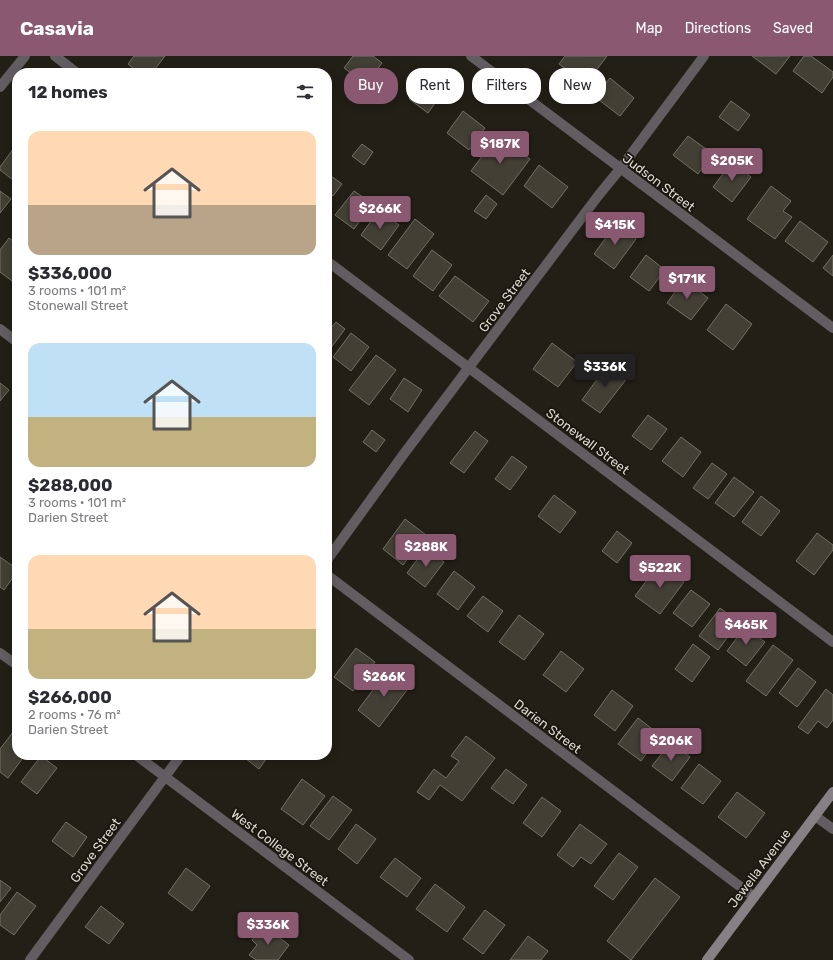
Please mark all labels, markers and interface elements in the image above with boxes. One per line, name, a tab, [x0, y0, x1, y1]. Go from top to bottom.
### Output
text: Casavia	[20, 17, 94, 40]
text: Map	[636, 20, 663, 37]
text: Directions	[685, 20, 751, 37]
text: Saved	[773, 20, 813, 37]
chip: Buy	[344, 68, 398, 104]
chip: Rent	[406, 68, 464, 104]
chip: Filters	[472, 68, 541, 104]
chip: New	[549, 68, 606, 104]
icon: filters	[294, 81, 316, 103]
text: 12 homes	[28, 82, 108, 102]
pin: $187K	[472, 131, 528, 165]
text: $187K	[480, 136, 520, 151]
pin: $205K	[704, 148, 760, 182]
street label: Judson Street	[620, 150, 698, 214]
text: $205K	[711, 153, 754, 168]
icon: home	[136, 157, 208, 229]
pin: $266K	[352, 196, 408, 230]
text: $266K	[359, 201, 401, 216]
pin: $415K	[587, 212, 643, 246]
text: $415K	[595, 217, 635, 232]
text: $336,000	[28, 263, 112, 283]
street label: Grove Street	[476, 265, 533, 335]
pin: $171K	[659, 266, 715, 300]
text: $171K	[668, 271, 706, 286]
text: 3 rooms · 101 m²	[28, 283, 126, 298]
text: Stonewall Street	[28, 298, 128, 313]
pin: $336K	[577, 354, 633, 388]
text: $336K	[584, 359, 626, 374]
icon: home	[136, 369, 208, 441]
street label: Stonewall Street	[543, 405, 632, 478]
text: $288,000	[28, 475, 113, 495]
text: 3 rooms · 101 m²	[28, 495, 126, 510]
text: Darien Street	[28, 510, 108, 525]
pin: $288K	[398, 534, 454, 568]
text: $288K	[404, 539, 448, 554]
pin: $522K	[632, 555, 688, 589]
text: $522K	[639, 560, 681, 575]
icon: home	[136, 581, 208, 653]
pin: $465K	[718, 612, 774, 646]
text: $465K	[724, 617, 768, 632]
pin: $266K	[356, 664, 412, 698]
text: $266K	[363, 669, 405, 684]
text: $266,000	[28, 687, 112, 707]
street label: Darien Street	[511, 696, 584, 757]
text: 2 rooms · 76 m²	[28, 707, 121, 722]
text: Darien Street	[28, 722, 108, 737]
pin: $206K	[643, 728, 699, 762]
text: $206K	[649, 733, 693, 748]
street label: West College Street	[228, 806, 331, 890]
street label: Grove Street	[67, 815, 124, 885]
street label: Jewella Avenue	[725, 826, 794, 911]
pin: $336K	[240, 912, 296, 946]
text: $336K	[247, 917, 289, 932]

